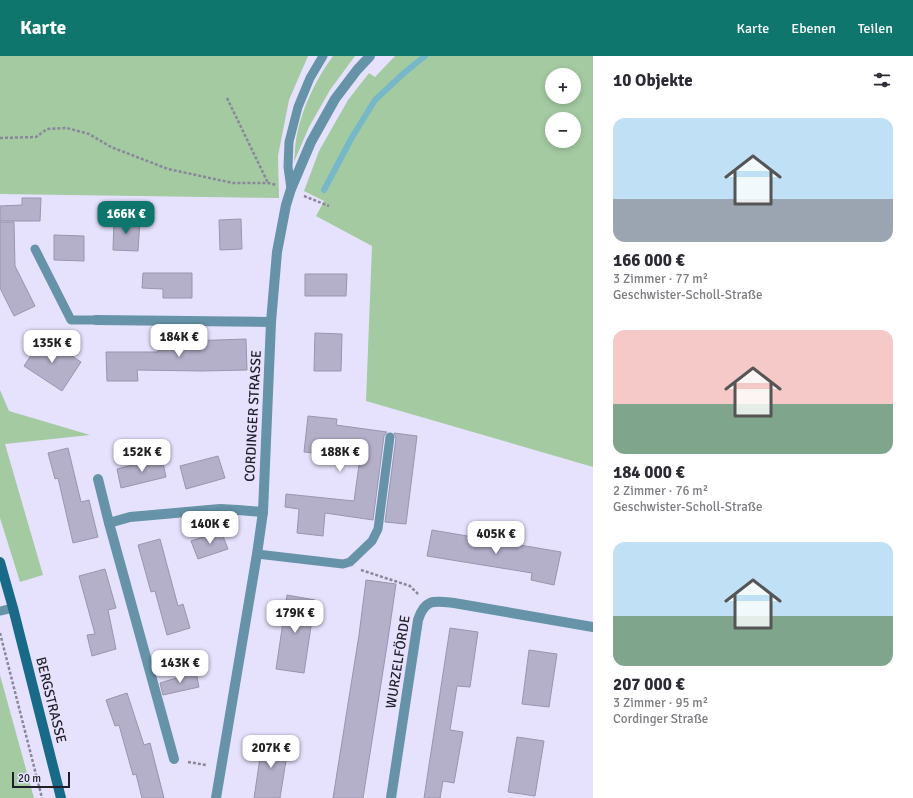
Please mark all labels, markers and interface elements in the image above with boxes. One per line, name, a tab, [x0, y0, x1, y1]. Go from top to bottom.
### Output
text: Karte	[20, 16, 66, 40]
text: Karte	[737, 20, 769, 37]
text: Ebenen	[791, 20, 836, 37]
text: Teilen	[858, 20, 893, 37]
map controls	[545, 68, 581, 148]
button: +	[545, 68, 581, 104]
icon: filters	[871, 69, 893, 91]
text: 10 Objekte	[613, 70, 693, 91]
button: −	[545, 112, 581, 148]
icon: home	[717, 144, 789, 216]
pin: 166K €	[93, 201, 159, 235]
text: 166K €	[106, 206, 146, 222]
text: 166 000 €	[613, 250, 685, 271]
text: 3 Zimmer · 77 m²	[613, 271, 708, 287]
text: Geschwister-Scholl-Straße	[613, 287, 762, 303]
pin: 184K €	[146, 324, 212, 358]
text: 184K €	[159, 329, 199, 345]
pin: 135K €	[19, 330, 85, 364]
text: 135K €	[32, 335, 72, 351]
street label: CORDINGER STRASSE	[241, 350, 265, 482]
icon: home	[717, 356, 789, 428]
pin: 152K €	[109, 439, 175, 473]
pin: 188K €	[307, 439, 373, 473]
text: 152K €	[122, 444, 162, 460]
text: 188K €	[320, 444, 360, 460]
text: 184 000 €	[613, 462, 685, 483]
text: 2 Zimmer · 76 m²	[613, 483, 708, 499]
text: Geschwister-Scholl-Straße	[613, 499, 762, 515]
pin: 140K €	[177, 511, 243, 545]
text: 140K €	[190, 516, 230, 532]
pin: 405K €	[463, 521, 529, 555]
text: 405K €	[476, 526, 516, 542]
icon: home	[717, 568, 789, 640]
pin: 179K €	[262, 600, 328, 634]
text: 179K €	[275, 605, 315, 621]
street label: WURZELFÖRDE	[382, 614, 414, 710]
pin: 143K €	[147, 650, 213, 684]
street label: BERGSTRASSE	[32, 655, 70, 745]
text: 143K €	[160, 655, 200, 671]
text: 207 000 €	[613, 674, 685, 695]
text: 3 Zimmer · 95 m²	[613, 695, 708, 711]
text: Cordinger Straße	[613, 711, 708, 727]
pin: 207K €	[238, 735, 304, 769]
text: 207K €	[251, 740, 291, 756]
scale bar	[12, 770, 70, 789]
text: 20 m	[18, 772, 41, 785]

